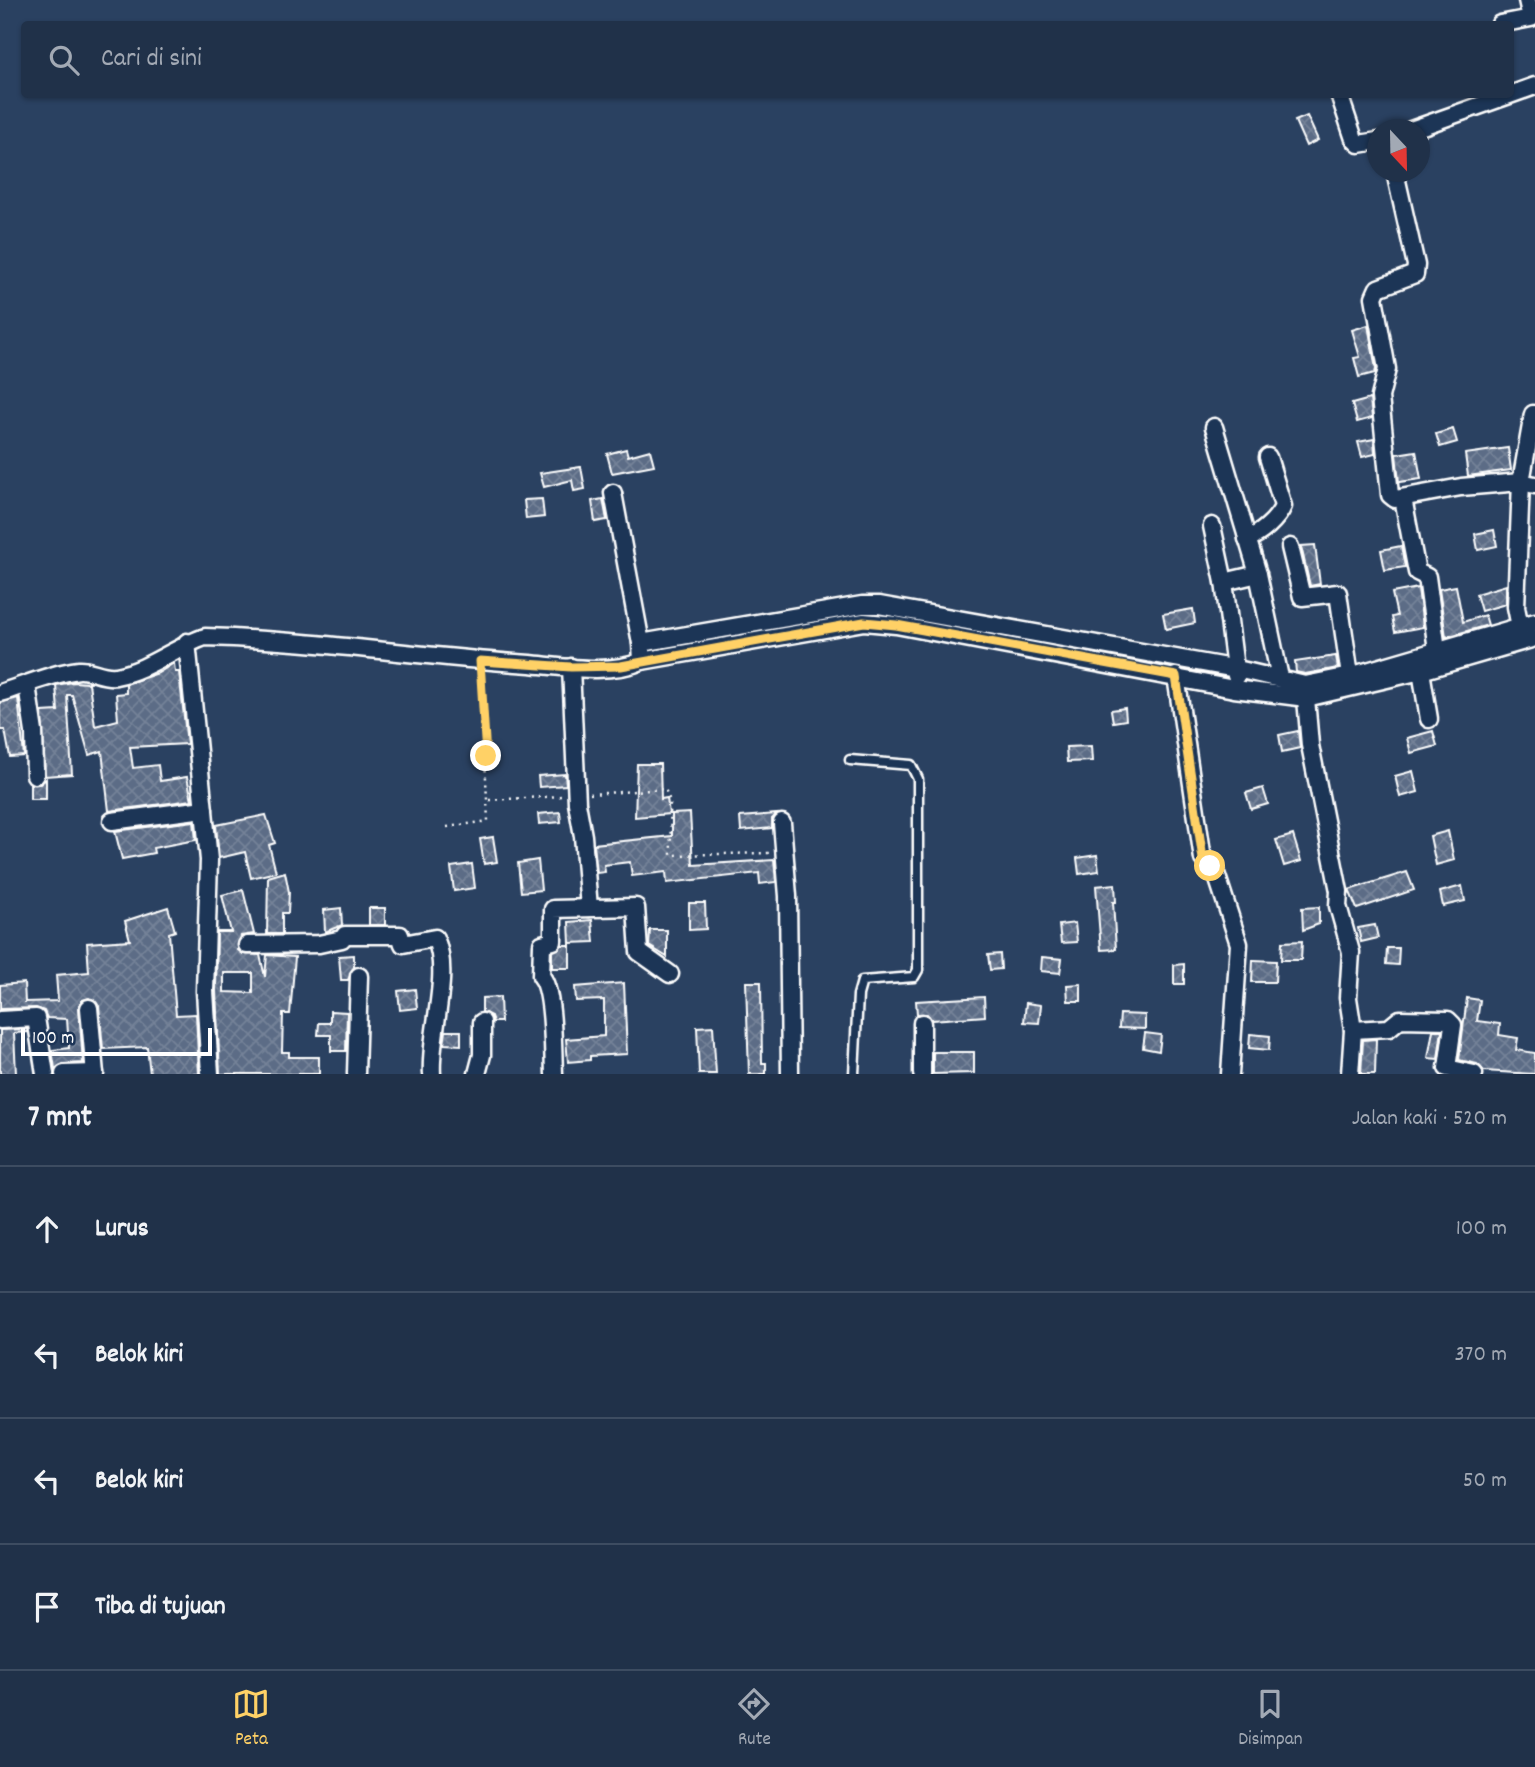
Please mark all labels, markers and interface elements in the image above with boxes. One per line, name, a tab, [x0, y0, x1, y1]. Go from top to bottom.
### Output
search box	[21, 21, 1514, 98]
icon: search	[45, 41, 83, 79]
text: Cari di sini	[101, 41, 202, 78]
north arrow	[1367, 119, 1430, 182]
route end	[470, 740, 501, 771]
route start	[1194, 850, 1225, 881]
scale bar	[21, 1025, 212, 1057]
text: 100 m	[32, 1026, 74, 1053]
text: 7 mnt	[28, 1098, 92, 1141]
text: Jalan kaki · 520 m	[1352, 1103, 1507, 1136]
icon: ahead	[28, 1210, 66, 1248]
text: Lurus	[95, 1211, 149, 1248]
text: 100 m	[1456, 1213, 1507, 1246]
icon: left	[28, 1336, 66, 1374]
text: Belok kiri	[95, 1337, 183, 1374]
text: 370 m	[1454, 1339, 1507, 1372]
icon: left	[28, 1462, 66, 1500]
text: Belok kiri	[95, 1463, 183, 1500]
text: 50 m	[1463, 1465, 1507, 1498]
icon: arrive	[28, 1588, 66, 1626]
text: Tiba di tujuan	[95, 1589, 226, 1626]
tab: Peta	[232, 1685, 270, 1754]
tab: Rute	[735, 1685, 773, 1754]
tab: Disimpan	[1238, 1685, 1303, 1754]

